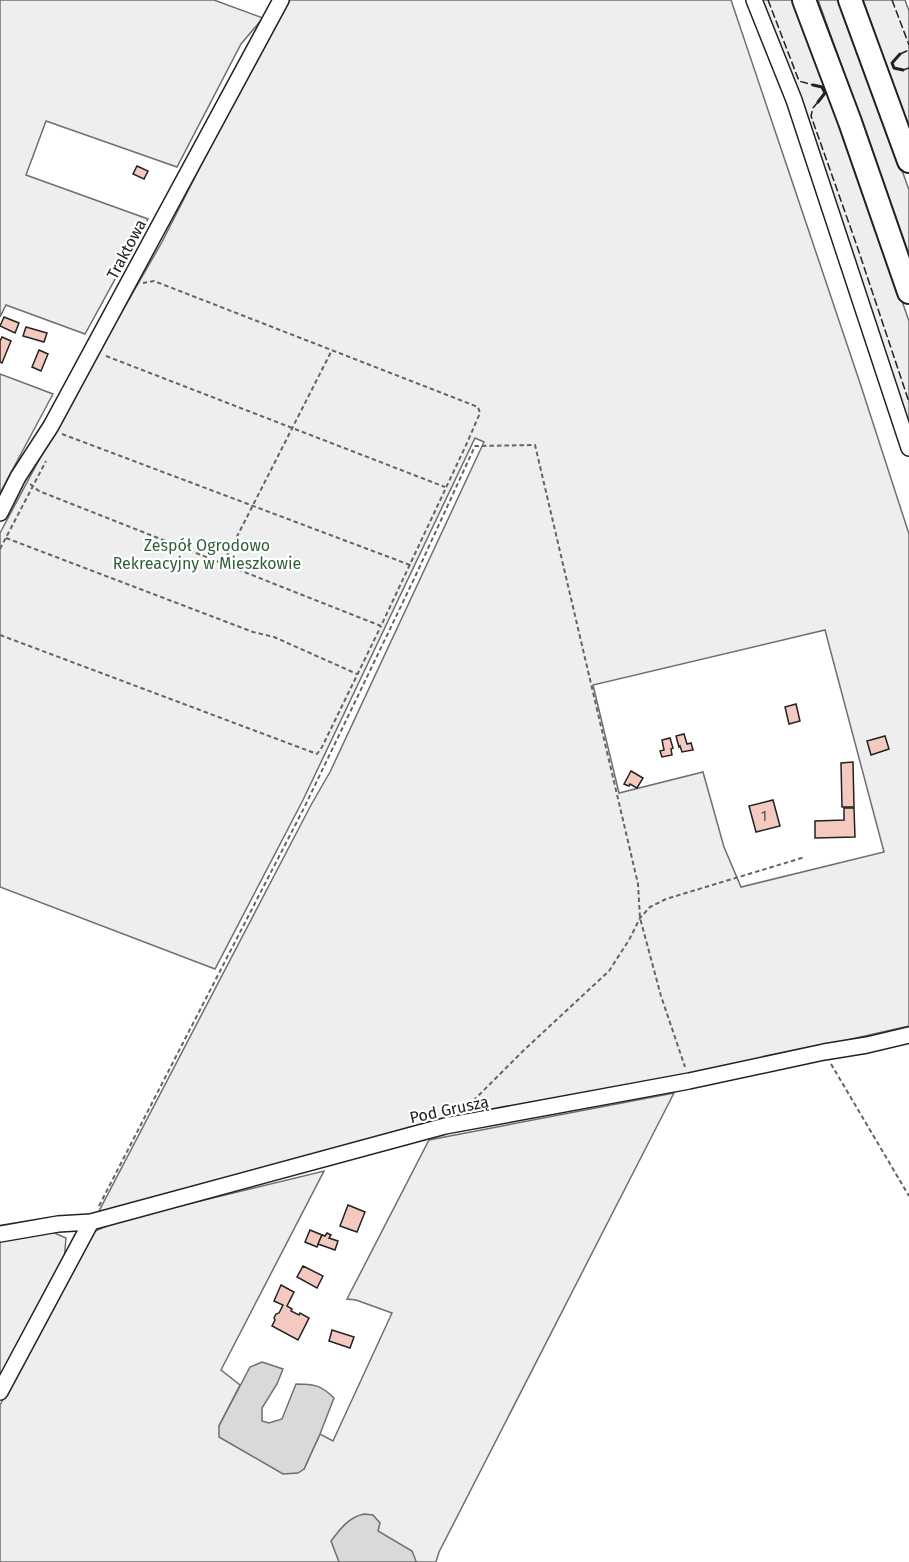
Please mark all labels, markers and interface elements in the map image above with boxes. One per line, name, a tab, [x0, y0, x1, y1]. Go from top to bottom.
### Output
street label: Traktowa	[103, 216, 150, 282]
park label: Zespół Ogrodowo Rekreacyjny w Mieszkowie	[113, 536, 301, 573]
house number: 1	[761, 808, 767, 825]
street label: Pod Gruszą	[408, 1092, 491, 1128]

